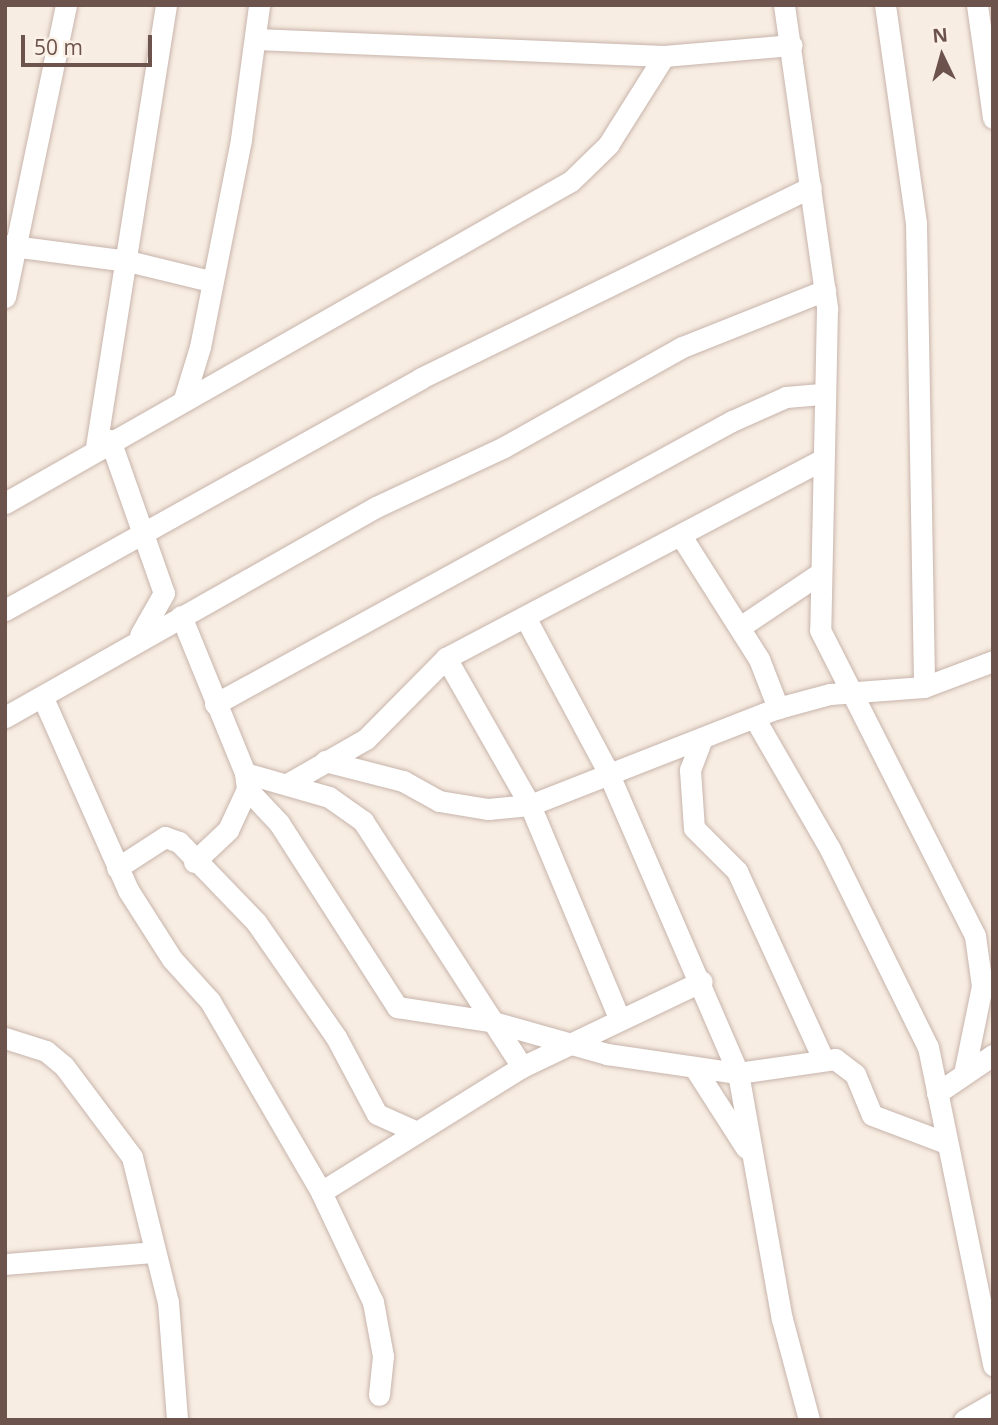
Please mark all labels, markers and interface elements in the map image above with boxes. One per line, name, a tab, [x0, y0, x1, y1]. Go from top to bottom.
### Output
scale bar	[24, 21, 156, 65]
north arrow	[907, 21, 977, 91]
text: N	[931, 21, 949, 49]
text: 50 m	[34, 33, 83, 61]

